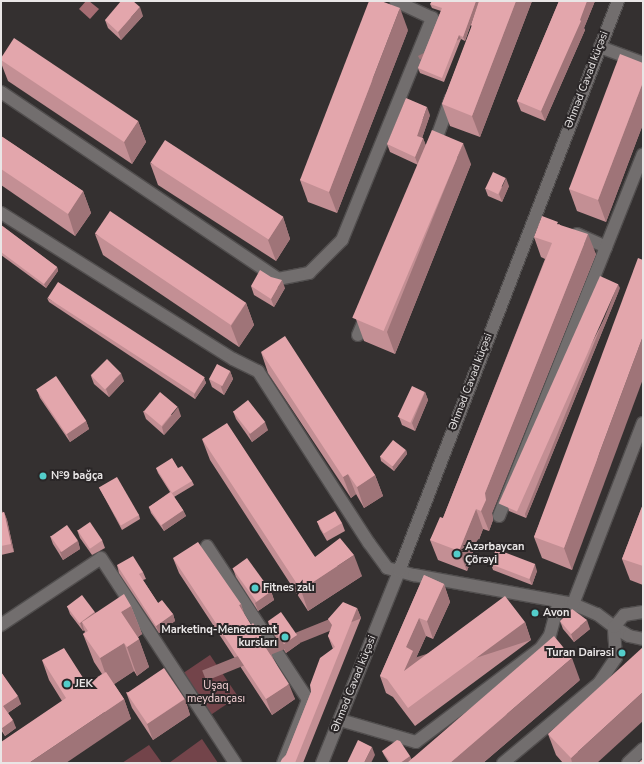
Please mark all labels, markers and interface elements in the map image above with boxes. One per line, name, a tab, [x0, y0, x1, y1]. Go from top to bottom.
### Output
street label: Əhməd Cavad küçəsi	[562, 29, 612, 131]
street label: Əhməd Cavad küçəsi	[446, 331, 496, 433]
place label: №9 bağça	[51, 469, 103, 483]
marker: №9 bağça	[38, 471, 48, 481]
place label: Azərbaycan Çörəyi	[465, 541, 524, 567]
marker: Azərbaycan Çörəyi	[452, 549, 462, 559]
place label: Fitnes zalı	[263, 581, 314, 595]
marker: Fitnes zalı	[250, 583, 260, 593]
place label: Avon	[543, 606, 569, 620]
marker: Avon	[530, 608, 540, 618]
place label: Marketinq-Menecment kursları	[161, 624, 277, 650]
marker: Marketinq-Menecment kursları	[280, 632, 290, 642]
street label: Əhməd Cavad küçəsi	[329, 634, 379, 734]
place label: Turan Dairəsi	[546, 646, 614, 660]
marker: Turan Dairəsi	[617, 648, 627, 658]
place label: JEK	[75, 677, 93, 691]
marker: JEK	[62, 679, 72, 689]
park label: Uşaq meydançası	[187, 680, 245, 706]

